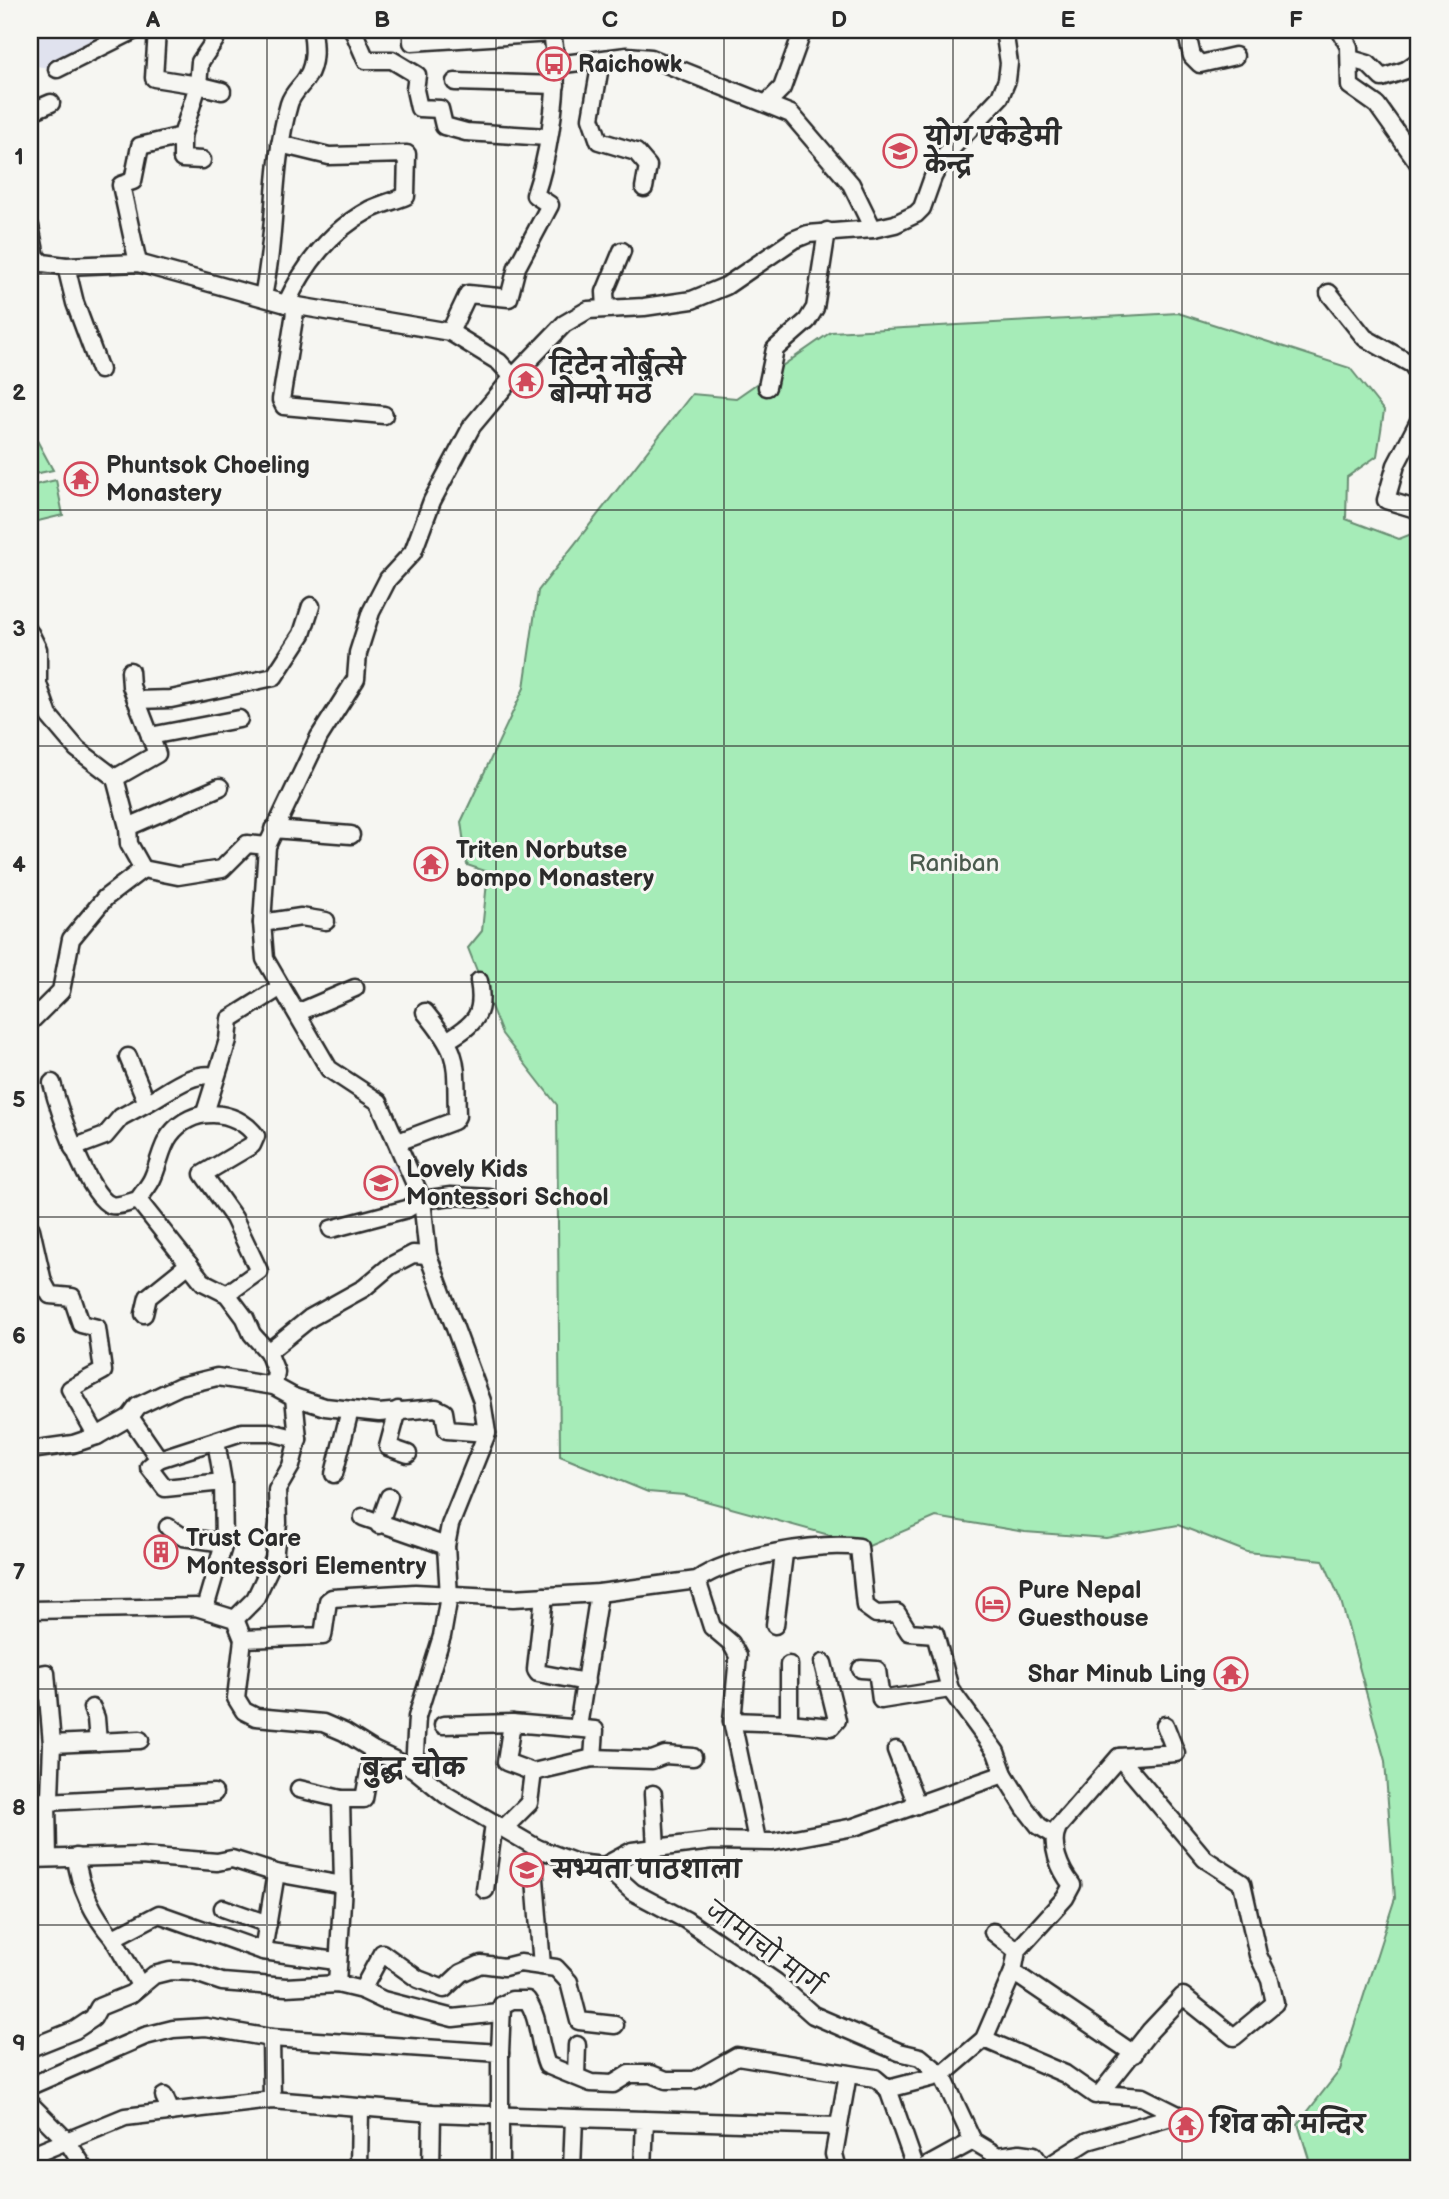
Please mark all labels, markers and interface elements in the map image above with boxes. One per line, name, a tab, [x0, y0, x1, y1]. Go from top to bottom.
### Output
text: A	[145, 6, 161, 34]
text: B	[374, 6, 390, 34]
text: C	[602, 6, 618, 34]
text: D	[831, 6, 847, 34]
text: E	[1061, 6, 1076, 34]
text: F	[1289, 6, 1303, 34]
bus stop icon: Raichowk	[535, 45, 573, 83]
place label: Raichowk	[578, 50, 683, 79]
place label: योग एकेडेमी केन्द्र	[923, 116, 1063, 180]
school or university icon: योग एकेडेमी केन्द्र	[881, 132, 919, 170]
text: 1	[14, 143, 24, 171]
place label: ट्रिटेन नोर्बुत्से बोन्पो मठ	[548, 346, 688, 410]
temple icon: ट्रिटेन नोर्बुत्से बोन्पो मठ	[507, 362, 545, 400]
text: 2	[12, 379, 26, 407]
place label: Phuntsok Choeling Monastery	[106, 451, 310, 508]
temple icon: Phuntsok Choeling Monastery	[62, 460, 100, 498]
text: 3	[12, 615, 26, 643]
place label: Triten Norbutse bompo Monastery	[456, 836, 654, 893]
temple icon: Triten Norbutse bompo Monastery	[412, 845, 450, 883]
park label: Raniban	[909, 849, 999, 878]
text: 4	[12, 851, 26, 879]
text: 5	[12, 1086, 26, 1114]
place label: Lovely Kids Montessori School	[406, 1155, 609, 1212]
school or university icon: Lovely Kids Montessori School	[362, 1164, 400, 1202]
text: 6	[12, 1322, 26, 1350]
place label: Trust Care Montessori Elementry	[186, 1524, 427, 1581]
building icon: Trust Care Montessori Elementry	[142, 1533, 180, 1571]
text: 7	[13, 1558, 26, 1586]
place label: Pure Nepal Guesthouse	[1018, 1576, 1149, 1633]
hotel icon: Pure Nepal Guesthouse	[974, 1585, 1012, 1623]
temple icon: Shar Minub Ling	[1212, 1655, 1250, 1693]
place label: Shar Minub Ling	[1028, 1660, 1206, 1689]
district label: बुद्ध चोक	[360, 1748, 468, 1788]
text: 8	[12, 1794, 26, 1822]
school or university icon: सभ्यता पाठशाला	[508, 1851, 546, 1889]
place label: सभ्यता पाठशाला	[550, 1856, 744, 1885]
street label: जामाचो मार्ग	[699, 1892, 832, 2003]
text: 9	[12, 2030, 26, 2058]
place label: शिव को मन्दिर	[1208, 2105, 1367, 2140]
temple icon: शिव को मन्दिर	[1167, 2106, 1205, 2144]

